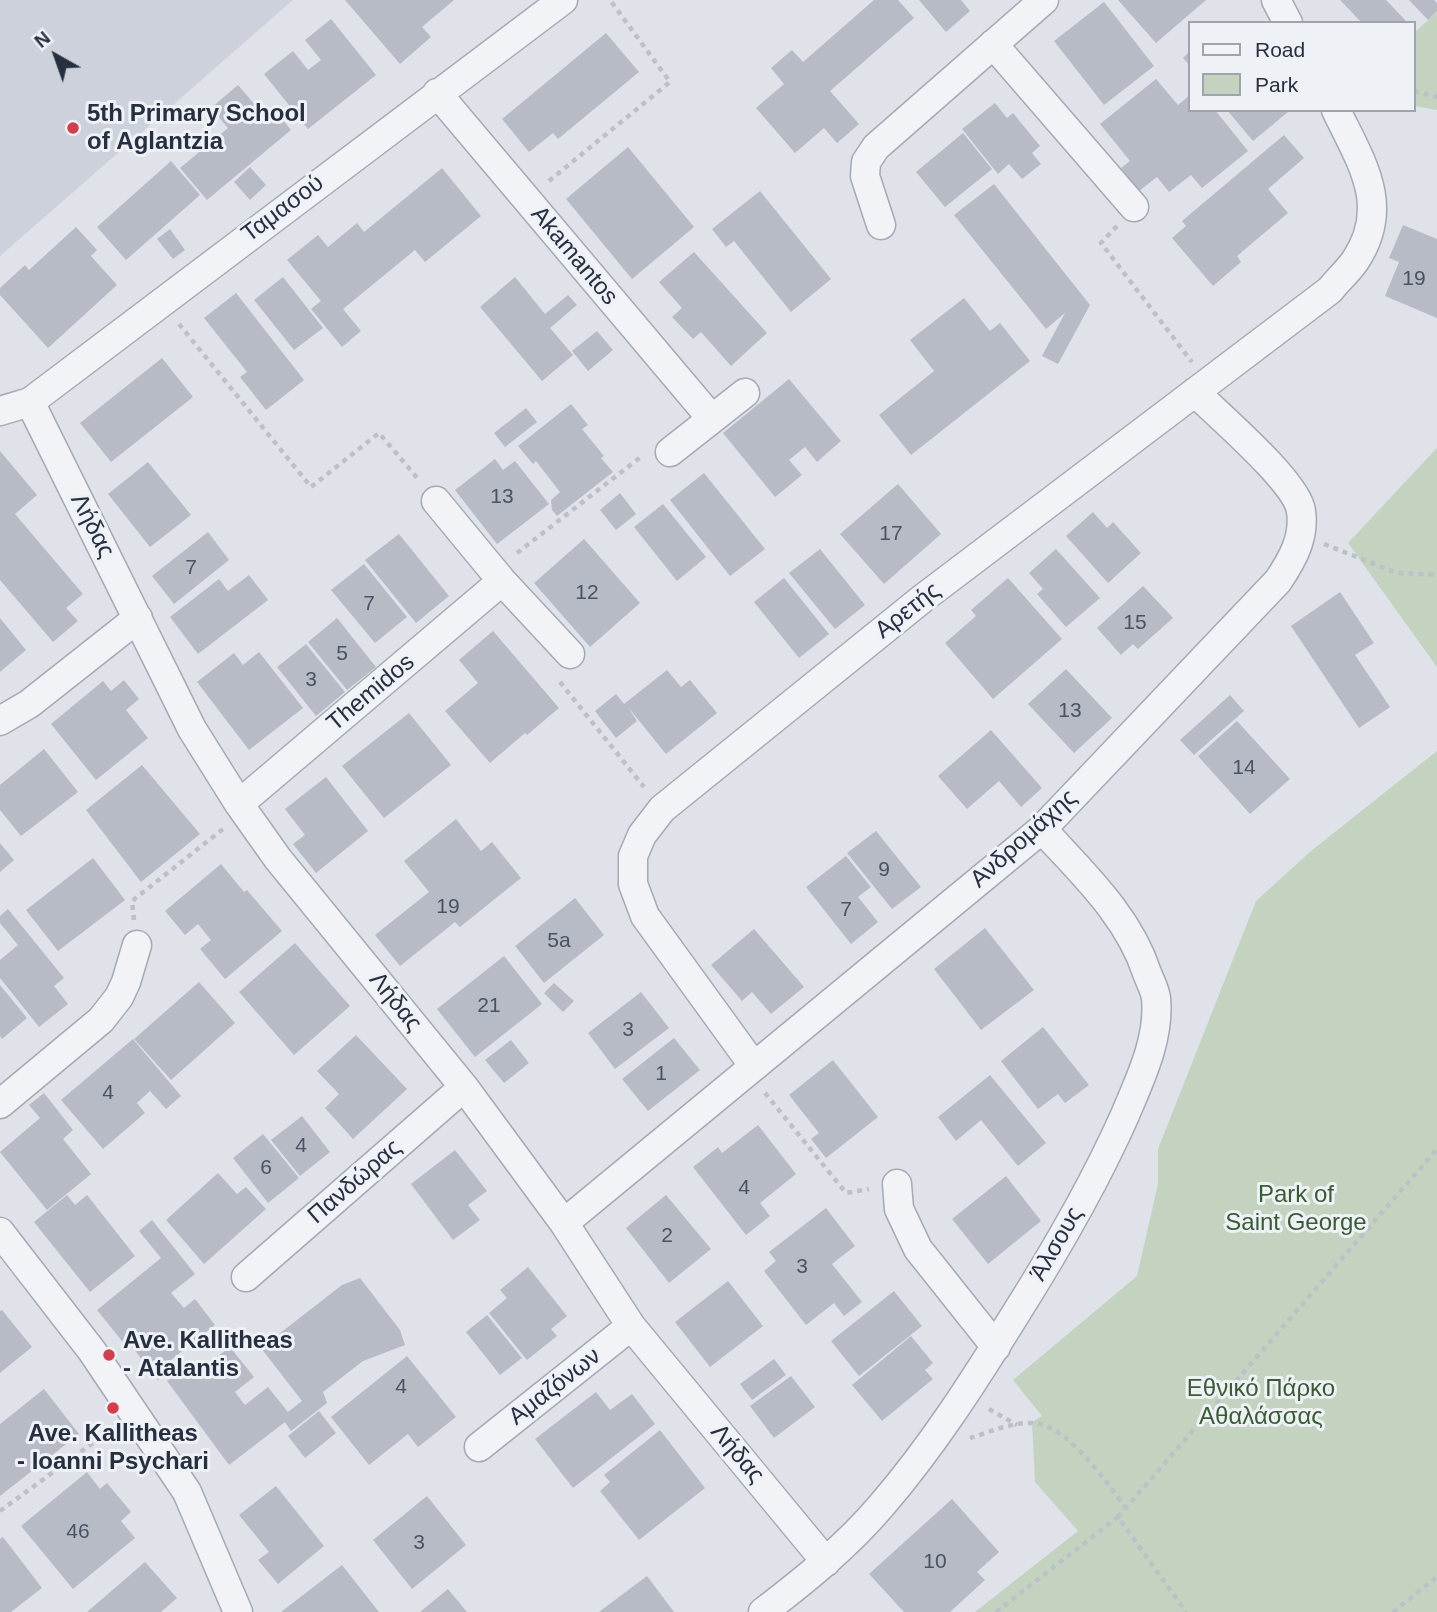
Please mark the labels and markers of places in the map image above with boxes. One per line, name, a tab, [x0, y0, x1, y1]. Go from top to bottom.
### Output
place label: 5th Primary School of Aglantzia	[87, 100, 306, 156]
marker: 5th Primary School of Aglantzia	[65, 120, 81, 136]
place label: Ave. Kallitheas - Atalantis	[123, 1327, 293, 1383]
marker: Ave. Kallitheas - Atalantis	[101, 1347, 117, 1363]
marker: Ave. Kallitheas - Ioanni Psychari	[105, 1400, 121, 1416]
place label: Ave. Kallitheas - Ioanni Psychari	[17, 1420, 209, 1476]

